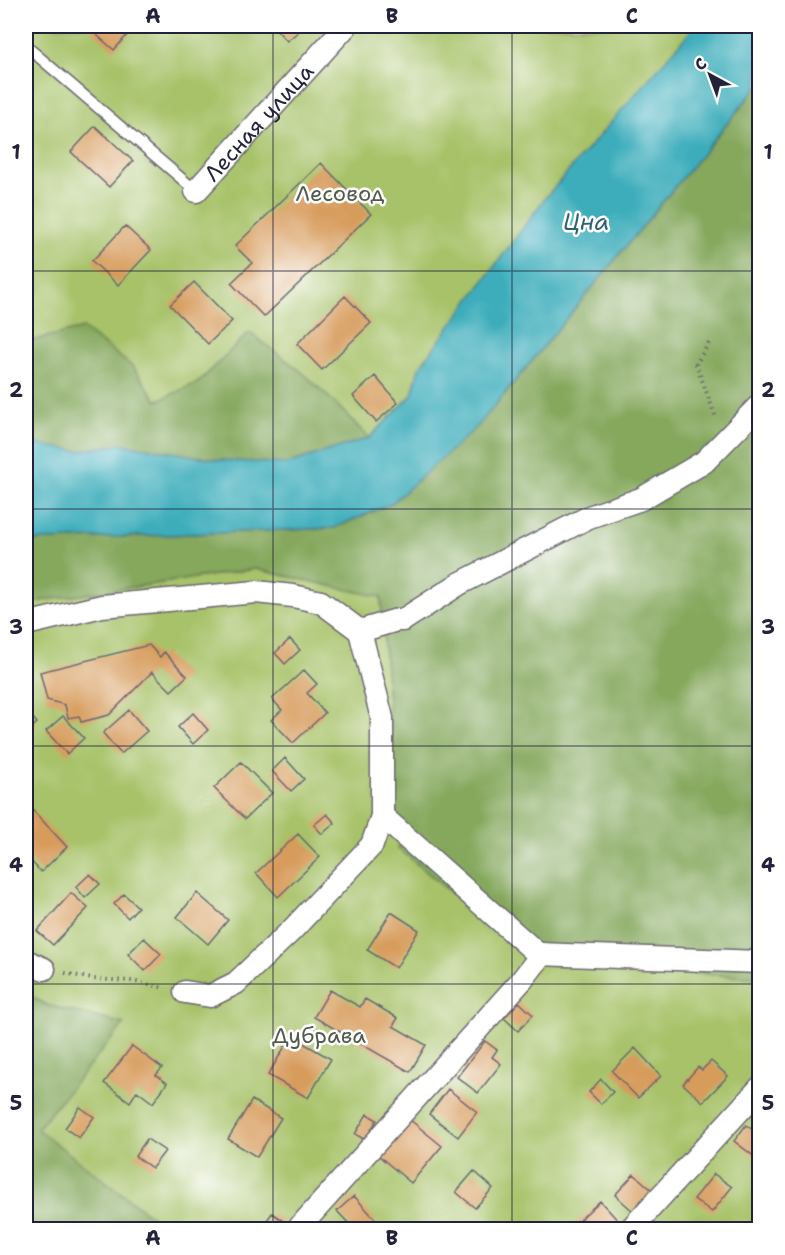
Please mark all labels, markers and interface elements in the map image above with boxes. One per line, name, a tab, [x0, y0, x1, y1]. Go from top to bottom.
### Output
text: A	[145, 3, 161, 29]
text: B	[386, 3, 398, 29]
text: C	[626, 3, 638, 29]
north arrow	[680, 45, 740, 105]
text: С	[690, 53, 711, 75]
street label: Лесная улица	[198, 57, 320, 188]
text: 1	[11, 139, 21, 165]
text: 1	[763, 139, 773, 165]
park label: Лесовод	[296, 179, 385, 208]
water label: Цна	[563, 206, 609, 238]
text: 2	[9, 377, 23, 403]
text: 2	[761, 377, 775, 403]
text: 3	[9, 614, 23, 640]
text: 3	[761, 614, 775, 640]
text: 4	[9, 852, 23, 878]
text: 4	[761, 852, 775, 878]
park label: Дубрава	[272, 1021, 366, 1050]
text: 5	[10, 1090, 22, 1116]
text: 5	[762, 1090, 774, 1116]
text: A	[145, 1225, 161, 1251]
text: B	[386, 1225, 398, 1251]
text: C	[626, 1225, 638, 1251]

